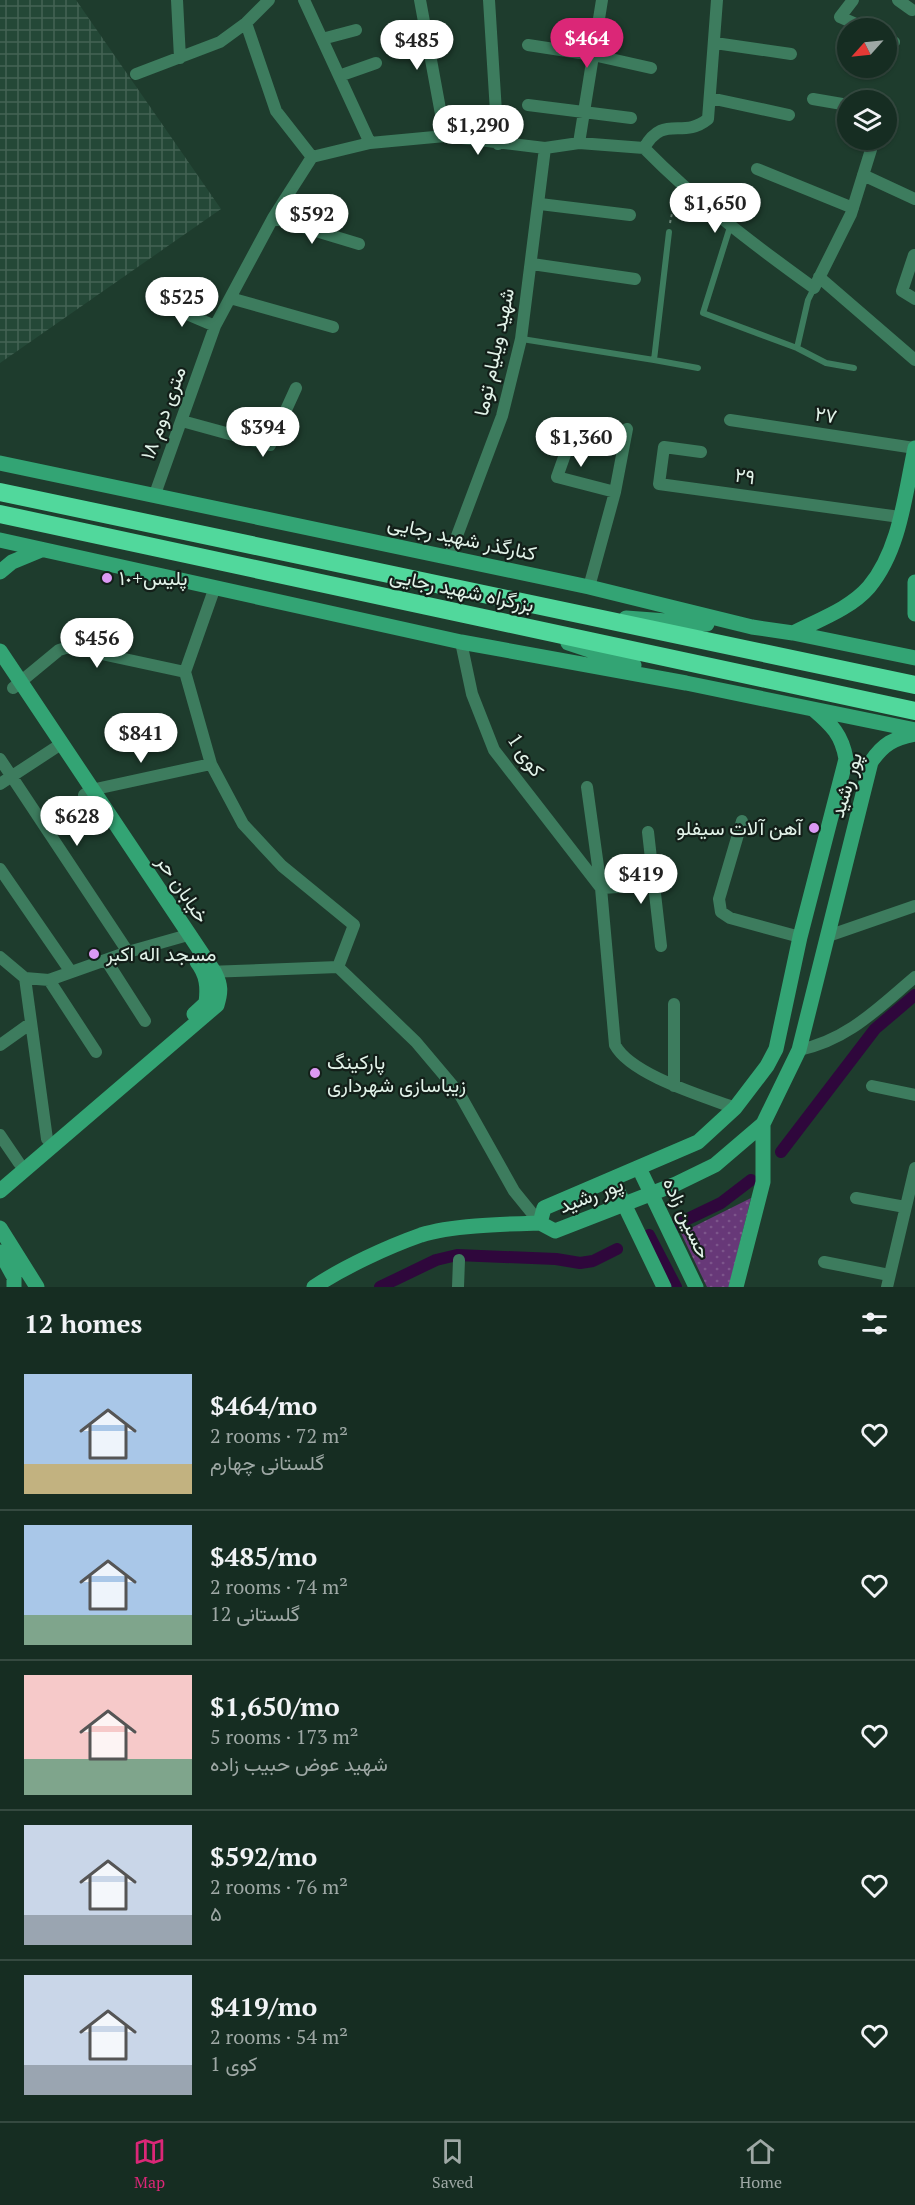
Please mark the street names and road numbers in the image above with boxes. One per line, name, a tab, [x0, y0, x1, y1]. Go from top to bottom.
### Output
street label: شهید ویلیام توما	[467, 285, 520, 418]
street label: ۱۸ متری دوم	[133, 362, 192, 463]
street label: ۲۷	[813, 399, 839, 430]
street label: ۲۹	[733, 461, 757, 490]
street label: کنارگذر شهید رجایی	[385, 509, 539, 566]
street label: بزرگراه شهید رجایی	[388, 561, 537, 618]
street label: کوی 1	[502, 728, 551, 782]
street label: پور رشید	[823, 749, 869, 821]
street label: خیابان حر	[150, 849, 216, 928]
street label: پور رشید	[555, 1170, 627, 1220]
street label: حسین زاده	[657, 1173, 718, 1263]

